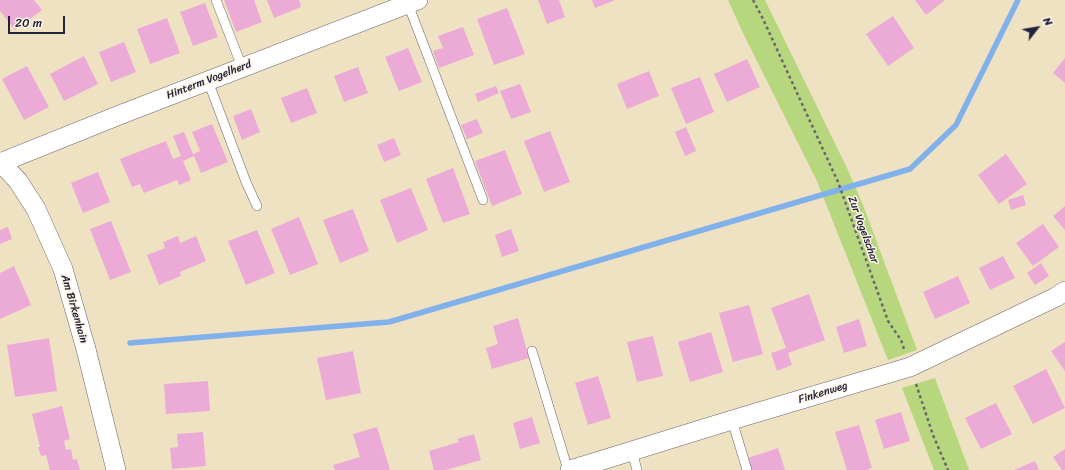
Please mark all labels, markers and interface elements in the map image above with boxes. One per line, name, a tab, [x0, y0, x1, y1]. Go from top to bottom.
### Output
scale bar	[10, 8, 67, 34]
north arrow	[1017, 8, 1057, 48]
text: 20 m	[15, 12, 42, 34]
text: N	[1038, 13, 1058, 30]
street label: Hinterm Vogelherd	[165, 58, 253, 102]
street label: Zur Vogelschar	[845, 195, 881, 265]
street label: Am Birkenhain	[58, 273, 90, 345]
street label: Finkenweg	[797, 379, 849, 407]

